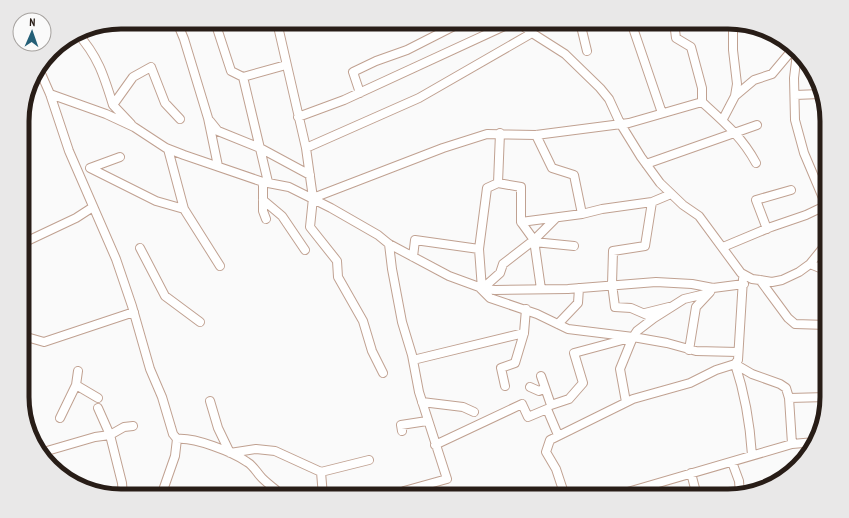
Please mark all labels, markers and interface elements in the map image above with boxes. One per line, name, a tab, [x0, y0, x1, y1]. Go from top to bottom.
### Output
north arrow	[12, 12, 52, 52]
text: N	[29, 15, 36, 29]

